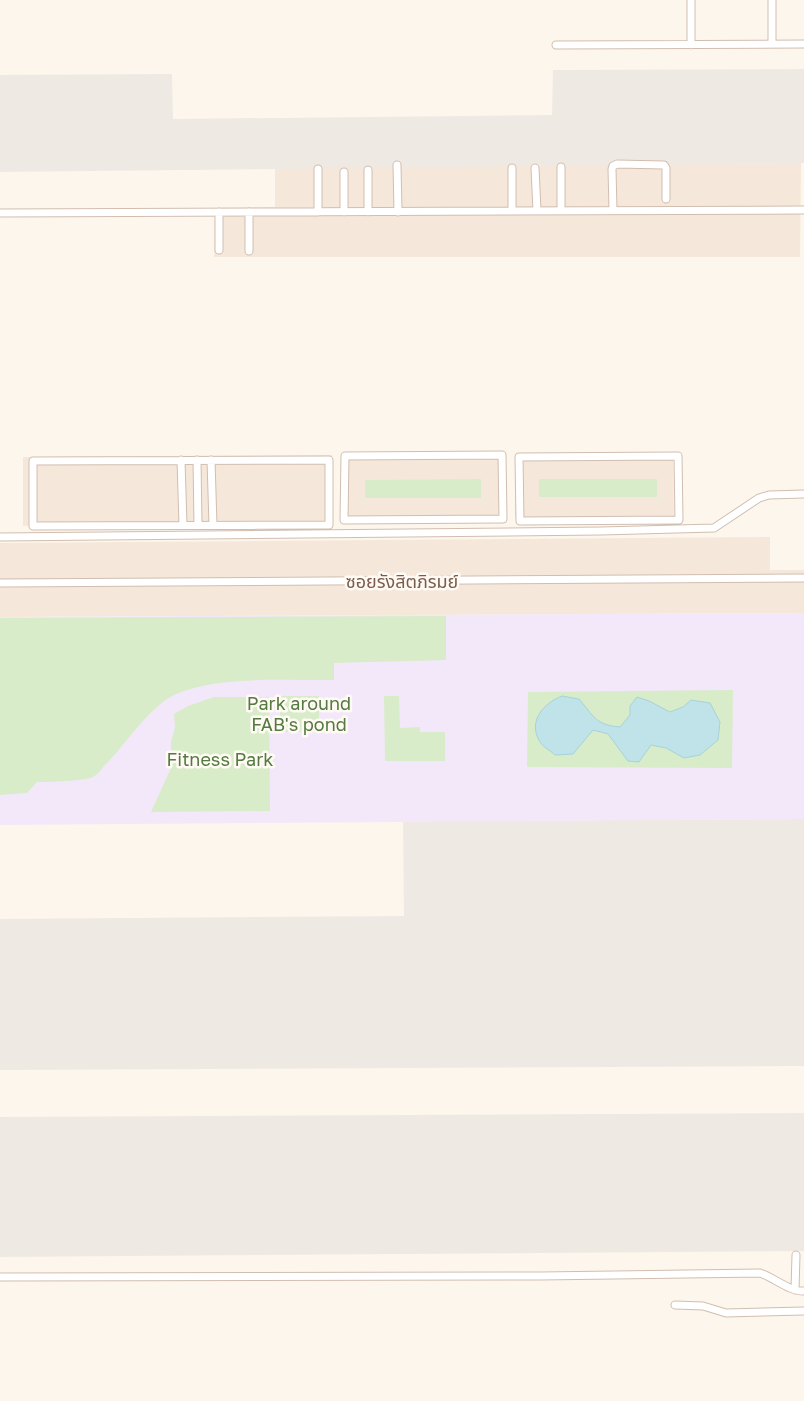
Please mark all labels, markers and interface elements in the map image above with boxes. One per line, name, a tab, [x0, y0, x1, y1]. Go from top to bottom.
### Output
street label: ซอยรังสิตภิรมย์	[346, 570, 458, 592]
park label: Park around FAB's pond	[247, 692, 351, 735]
park label: Fitness Park	[167, 748, 273, 770]

